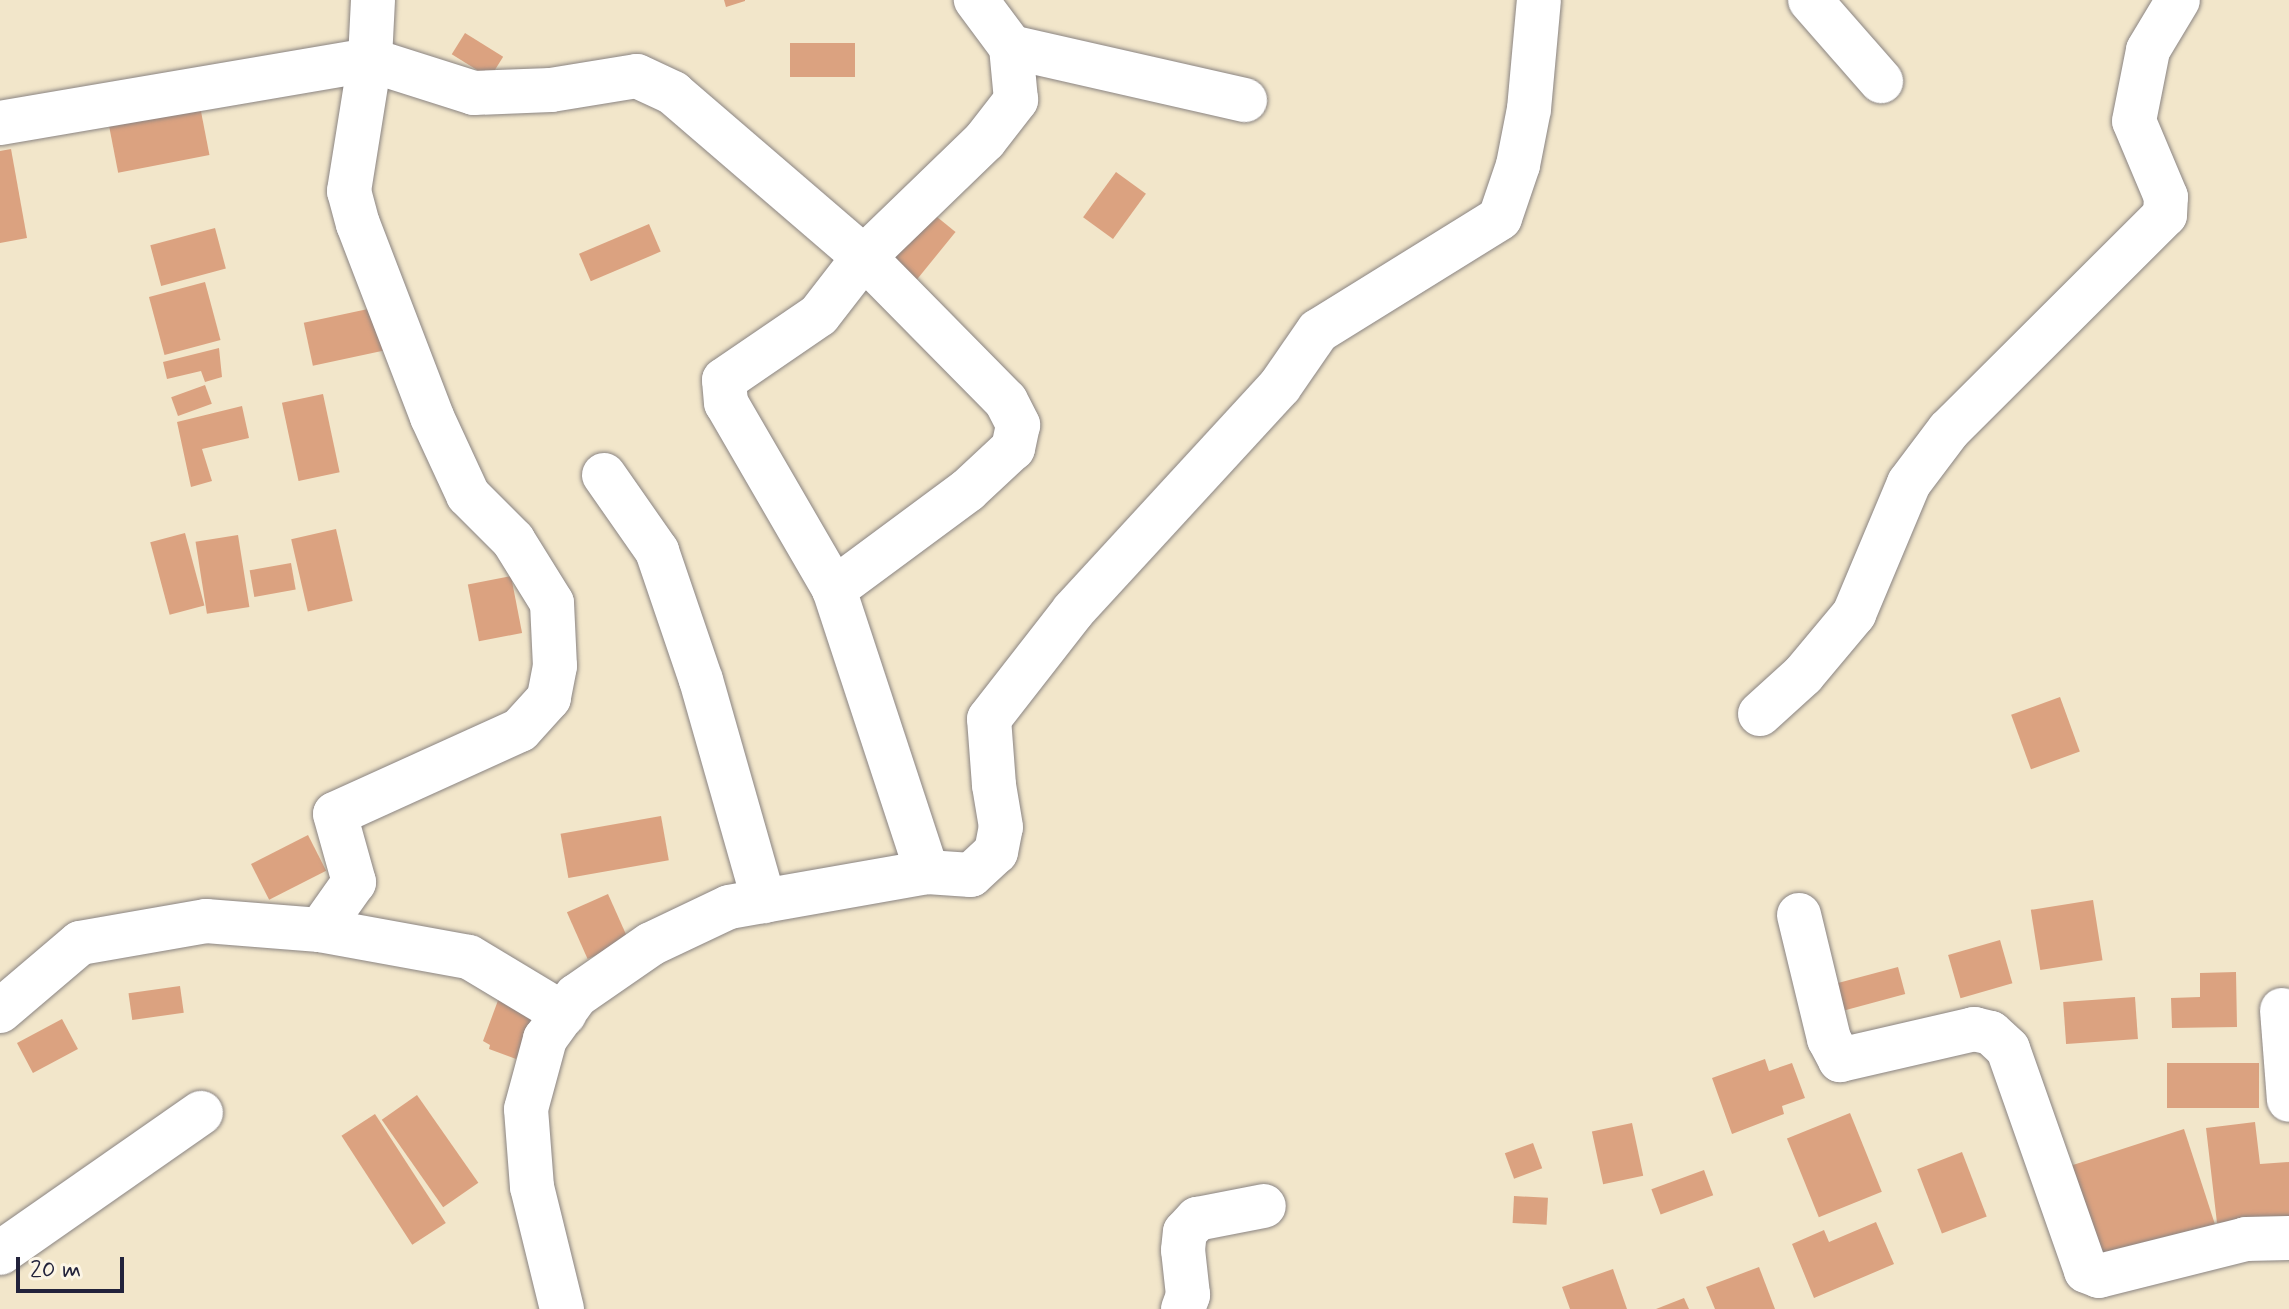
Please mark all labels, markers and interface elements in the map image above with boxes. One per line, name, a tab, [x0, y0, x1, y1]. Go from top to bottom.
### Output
scale bar	[20, 1241, 128, 1291]
text: 20 m	[30, 1255, 81, 1286]

